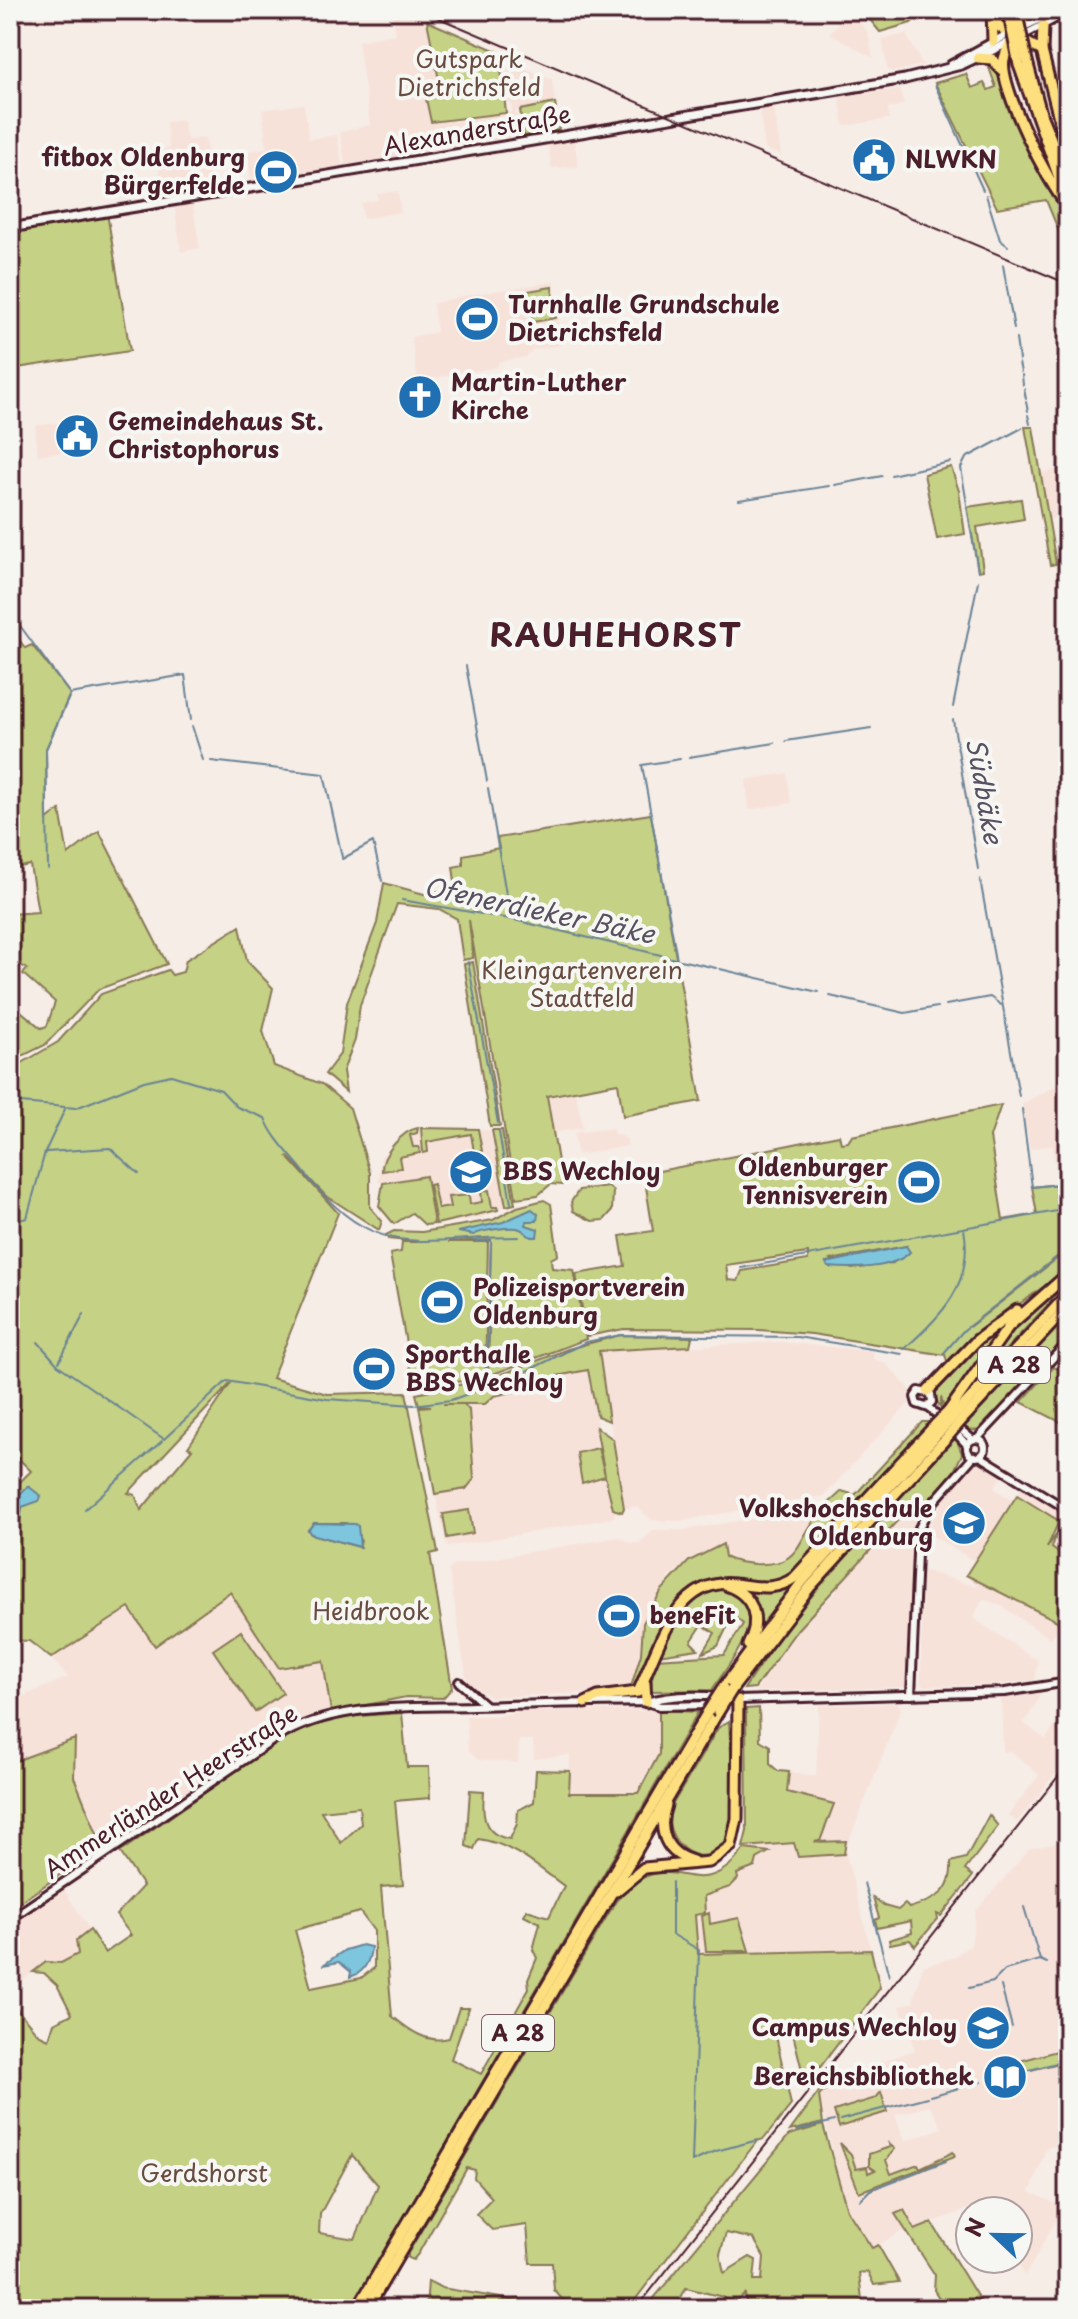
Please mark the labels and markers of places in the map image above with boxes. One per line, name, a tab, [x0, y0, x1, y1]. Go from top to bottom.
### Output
public building icon: NLWKN	[850, 136, 898, 184]
place label: fitbox Oldenburg Bürgerfelde	[41, 138, 245, 202]
place label: NLWKN	[905, 140, 997, 176]
sports icon: fitbox Oldenburg Bürgerfelde	[252, 148, 300, 196]
place label: Turnhalle Grundschule Dietrichsfeld	[508, 285, 780, 349]
sports icon: Turnhalle Grundschule Dietrichsfeld	[453, 295, 501, 343]
place label: Martin-Luther Kirche	[451, 363, 627, 427]
church icon: Martin-Luther Kirche	[396, 373, 444, 421]
place label: Gemeindehaus St. Christophorus	[108, 402, 324, 466]
public building icon: Gemeindehaus St. Christophorus	[53, 412, 101, 460]
school or university icon: BBS Wechloy	[447, 1148, 495, 1196]
place label: Oldenburger Tennisverein	[738, 1148, 889, 1212]
place label: BBS Wechloy	[502, 1152, 660, 1188]
sports icon: Oldenburger Tennisverein	[895, 1158, 943, 1206]
place label: Polizeisportverein Oldenburg	[473, 1268, 685, 1332]
sports icon: Polizeisportverein Oldenburg	[418, 1278, 466, 1326]
place label: Sporthalle BBS Wechloy	[405, 1335, 563, 1399]
sports icon: Sporthalle BBS Wechloy	[350, 1345, 398, 1393]
place label: Volkshochschule Oldenburg	[739, 1489, 933, 1553]
school or university icon: Volkshochschule Oldenburg	[940, 1499, 988, 1547]
sports icon: beneFit	[595, 1592, 643, 1640]
place label: beneFit	[650, 1596, 736, 1632]
school or university icon: Campus Wechloy	[964, 2004, 1012, 2052]
place label: Campus Wechloy	[751, 2008, 957, 2044]
library icon: Bereichsbibliothek	[981, 2053, 1029, 2101]
place label: Bereichsbibliothek	[753, 2057, 974, 2093]

